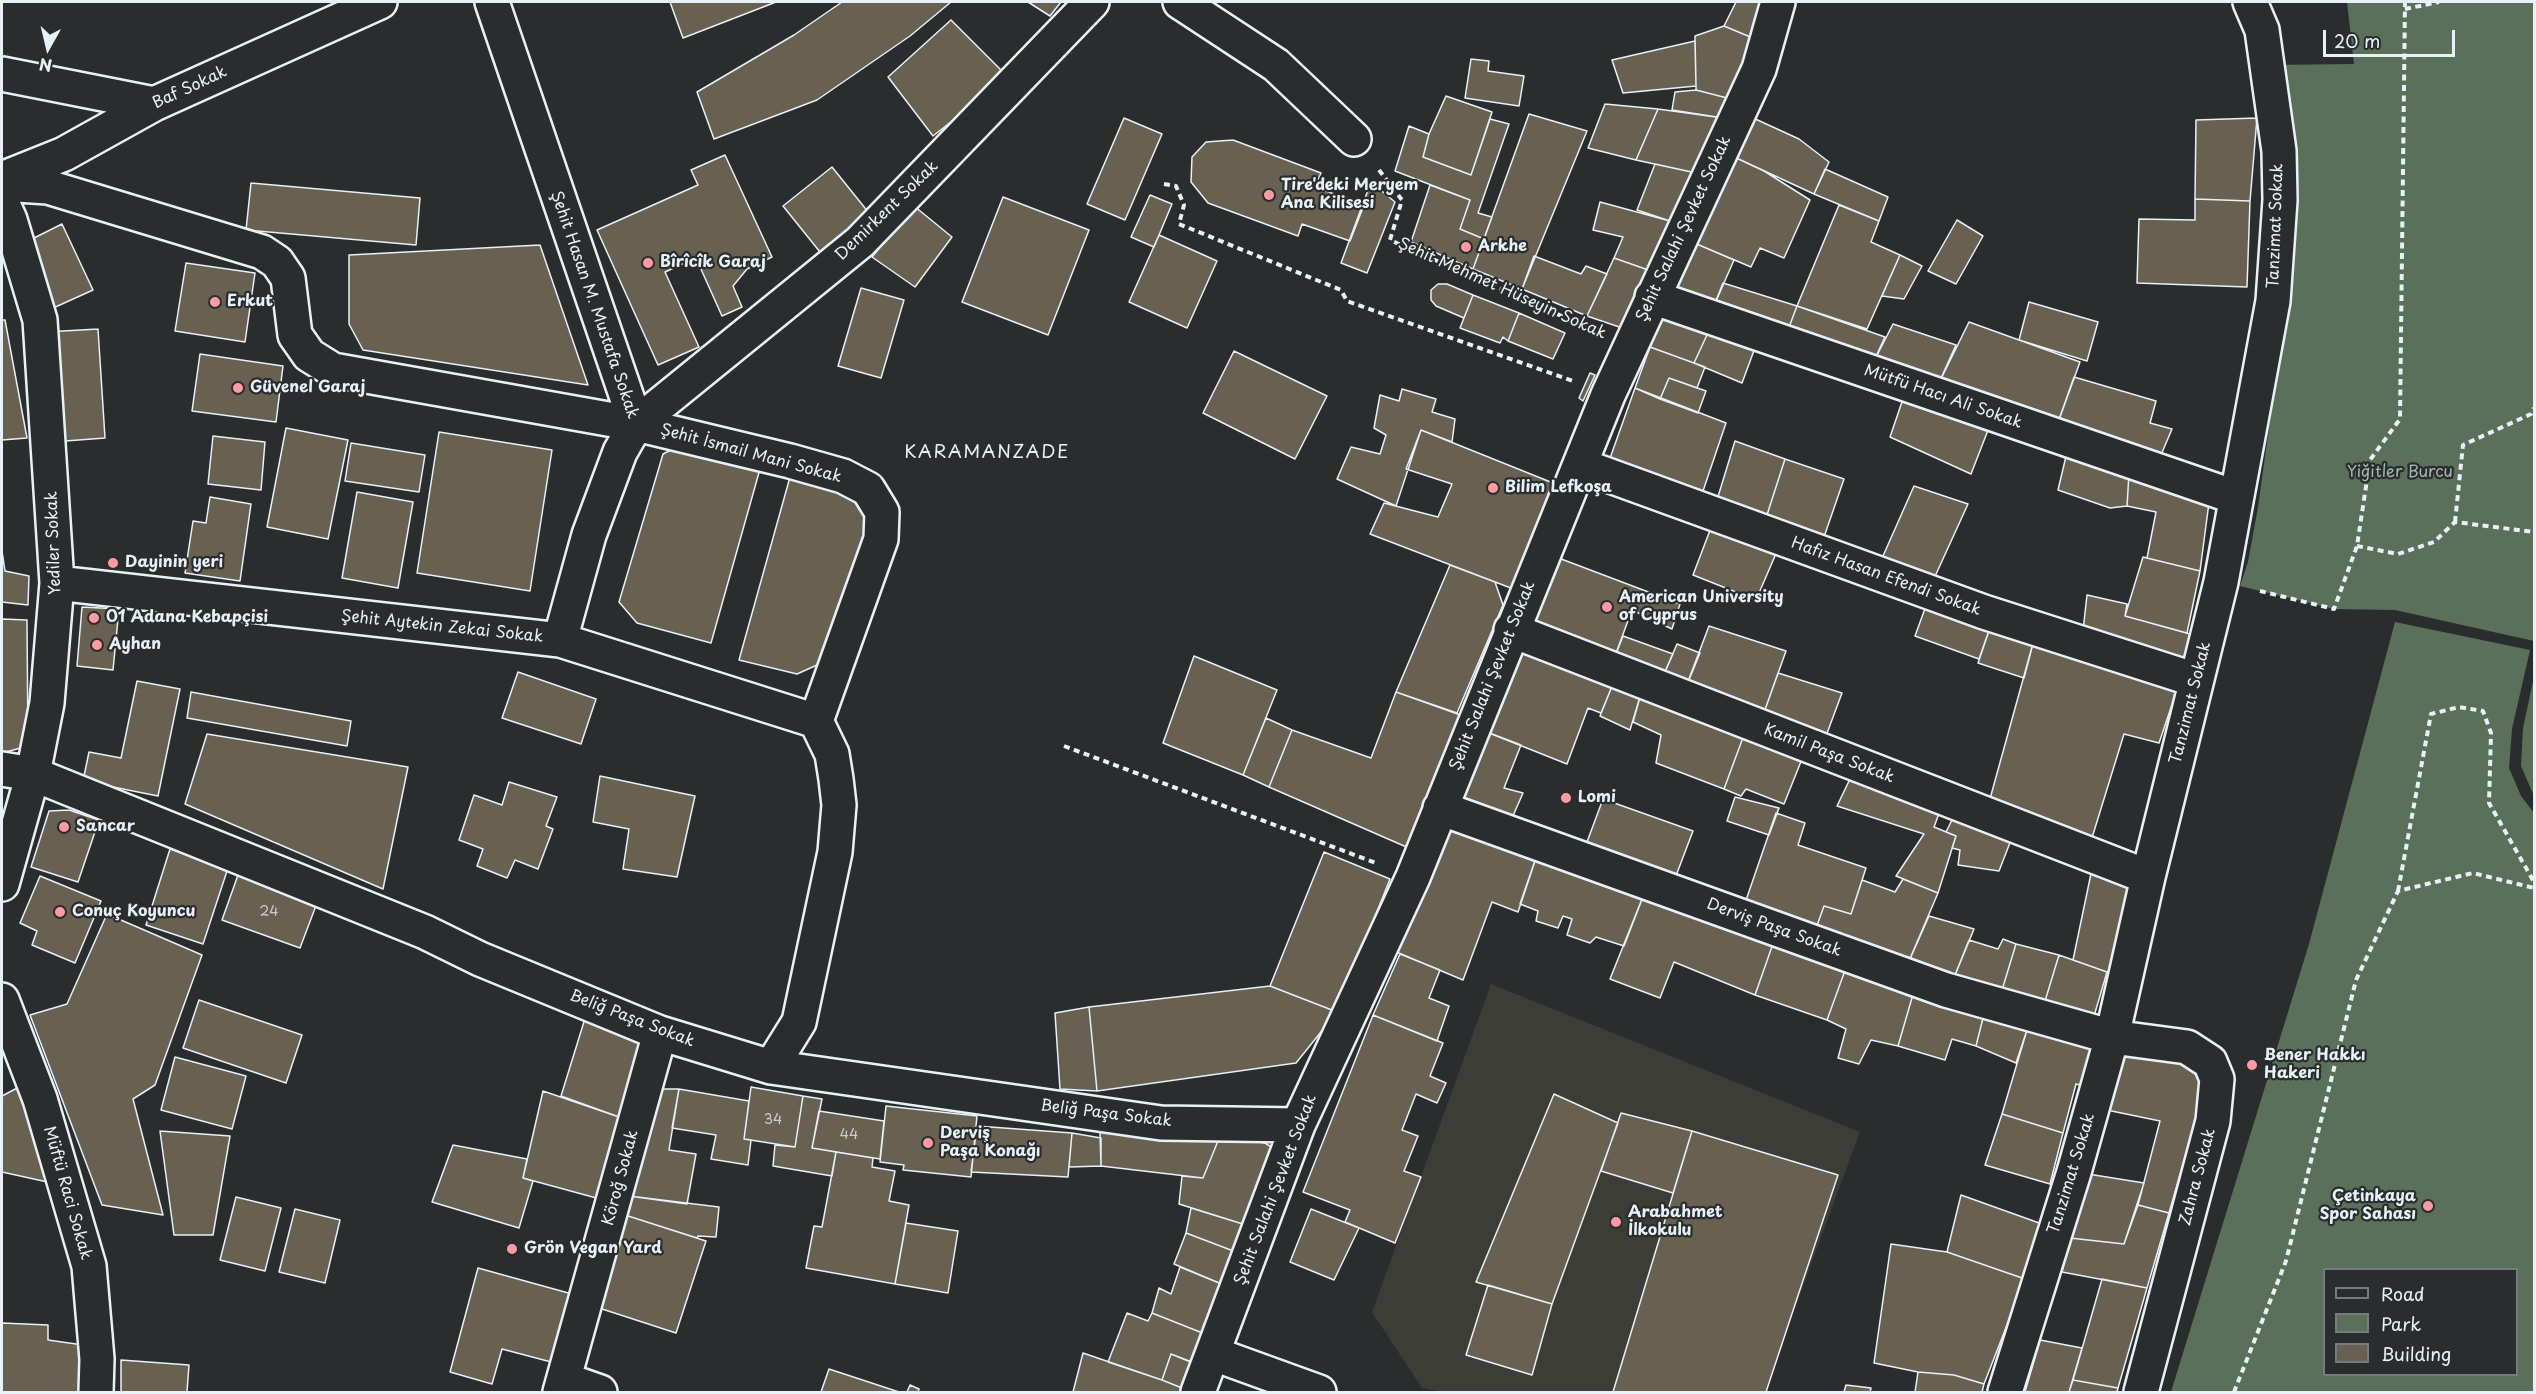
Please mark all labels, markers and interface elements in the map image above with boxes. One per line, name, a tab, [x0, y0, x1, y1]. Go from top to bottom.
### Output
north arrow	[18, 18, 78, 78]
scale bar	[2326, 18, 2458, 56]
text: 20 m	[2334, 27, 2380, 54]
text: N	[38, 53, 53, 79]
street label: Baf Sokak	[150, 62, 230, 114]
street label: Şehit Salahi Şevket Sokak	[1632, 133, 1736, 325]
street label: Demirkent Sokak	[832, 157, 942, 265]
street label: Tanzimat Sokak	[2264, 163, 2288, 289]
place label: Tire'deki Meryem Ana Kilisesi	[1281, 176, 1418, 214]
marker: Tire'deki Meryem Ana Kilisesi	[1262, 188, 1276, 202]
street label: Şehit Hasan M. Mustafa Sokak	[546, 189, 642, 421]
street label: Şehit Mehmet Hüseyin Sokak	[1395, 234, 1609, 344]
place label: Arkhe	[1478, 237, 1527, 257]
marker: Arkhe	[1459, 240, 1473, 254]
place label: Bîrîcîk Garaj	[660, 253, 766, 273]
marker: Bîrîcîk Garaj	[641, 256, 655, 270]
place label: Erkut	[227, 292, 273, 312]
marker: Erkut	[208, 295, 222, 309]
street label: Mütfü Hacı Ali Sokak	[1861, 361, 2025, 433]
place label: Güvenel Garaj	[250, 378, 366, 398]
marker: Güvenel Garaj	[231, 381, 245, 395]
street label: Şehit İsmail Mani Sokak	[658, 421, 844, 487]
district label: KARAMANZADE	[904, 442, 1070, 464]
park label: Yiğitler Burcu	[2347, 463, 2453, 483]
place label: Bilim Lefkoşa	[1505, 478, 1612, 498]
marker: Bilim Lefkoşa	[1486, 481, 1500, 495]
street label: Yediler Sokak	[43, 491, 65, 595]
street label: Hafız Hasan Efendi Sokak	[1789, 534, 1983, 620]
place label: Dayinin yeri	[125, 553, 223, 573]
marker: Dayinin yeri	[106, 556, 120, 570]
street label: Şehit Salahi Şevket Sokak	[1446, 578, 1540, 774]
place label: American University of Cyprus	[1619, 588, 1784, 626]
marker: American University of Cyprus	[1600, 600, 1614, 614]
street label: Şehit Aytekin Zekai Sokak	[340, 607, 544, 647]
place label: 01 Adana Kebapçisi	[106, 608, 268, 628]
marker: 01 Adana Kebapçisi	[87, 611, 101, 625]
place label: Ayhan	[109, 635, 161, 655]
marker: Ayhan	[90, 638, 104, 652]
street label: Tanzimat Sokak	[2167, 640, 2215, 766]
street label: Kamil Paşa Sokak	[1761, 720, 1897, 788]
place label: Lomi	[1578, 788, 1616, 808]
marker: Lomi	[1559, 791, 1573, 805]
place label: Sancar	[76, 817, 135, 837]
marker: Sancar	[57, 820, 71, 834]
street label: Derviş Paşa Sokak	[1704, 895, 1844, 961]
place label: Conuç Koyuncu	[72, 902, 195, 922]
house number: 24	[260, 904, 278, 920]
marker: Conuç Koyuncu	[53, 905, 67, 919]
street label: Beliğ Paşa Sokak	[567, 986, 697, 1052]
place label: Bener Hakkı Hakeri	[2264, 1046, 2366, 1084]
marker: Bener Hakkı Hakeri	[2245, 1058, 2259, 1072]
street label: Şehit Salahi Şevket Sokak	[1231, 1092, 1321, 1288]
street label: Beliğ Paşa Sokak	[1039, 1096, 1173, 1132]
street label: Tanzimat Sokak	[2044, 1111, 2100, 1237]
house number: 34	[764, 1112, 782, 1128]
street label: Müftü Raci Sokak	[39, 1124, 95, 1262]
place label: Derviş Paşa Konağı	[940, 1124, 1040, 1162]
house number: 44	[840, 1127, 858, 1143]
street label: Zahra Sokak	[2176, 1127, 2220, 1227]
street label: Köroğ Sokak	[599, 1128, 643, 1228]
marker: Derviş Paşa Konağı	[921, 1136, 935, 1150]
place label: Çetinkaya Spor Sahası	[2320, 1187, 2416, 1225]
marker: Çetinkaya Spor Sahası	[2421, 1199, 2435, 1213]
place label: Arabahmet İlkokulu	[1628, 1203, 1723, 1241]
marker: Arabahmet İlkokulu	[1609, 1215, 1623, 1229]
place label: Grön Vegan Yard	[524, 1239, 662, 1259]
marker: Grön Vegan Yard	[505, 1242, 519, 1256]
legend	[2323, 1268, 2518, 1376]
text: Road	[2381, 1280, 2425, 1307]
text: Park	[2381, 1310, 2421, 1337]
text: Building	[2381, 1340, 2451, 1367]

